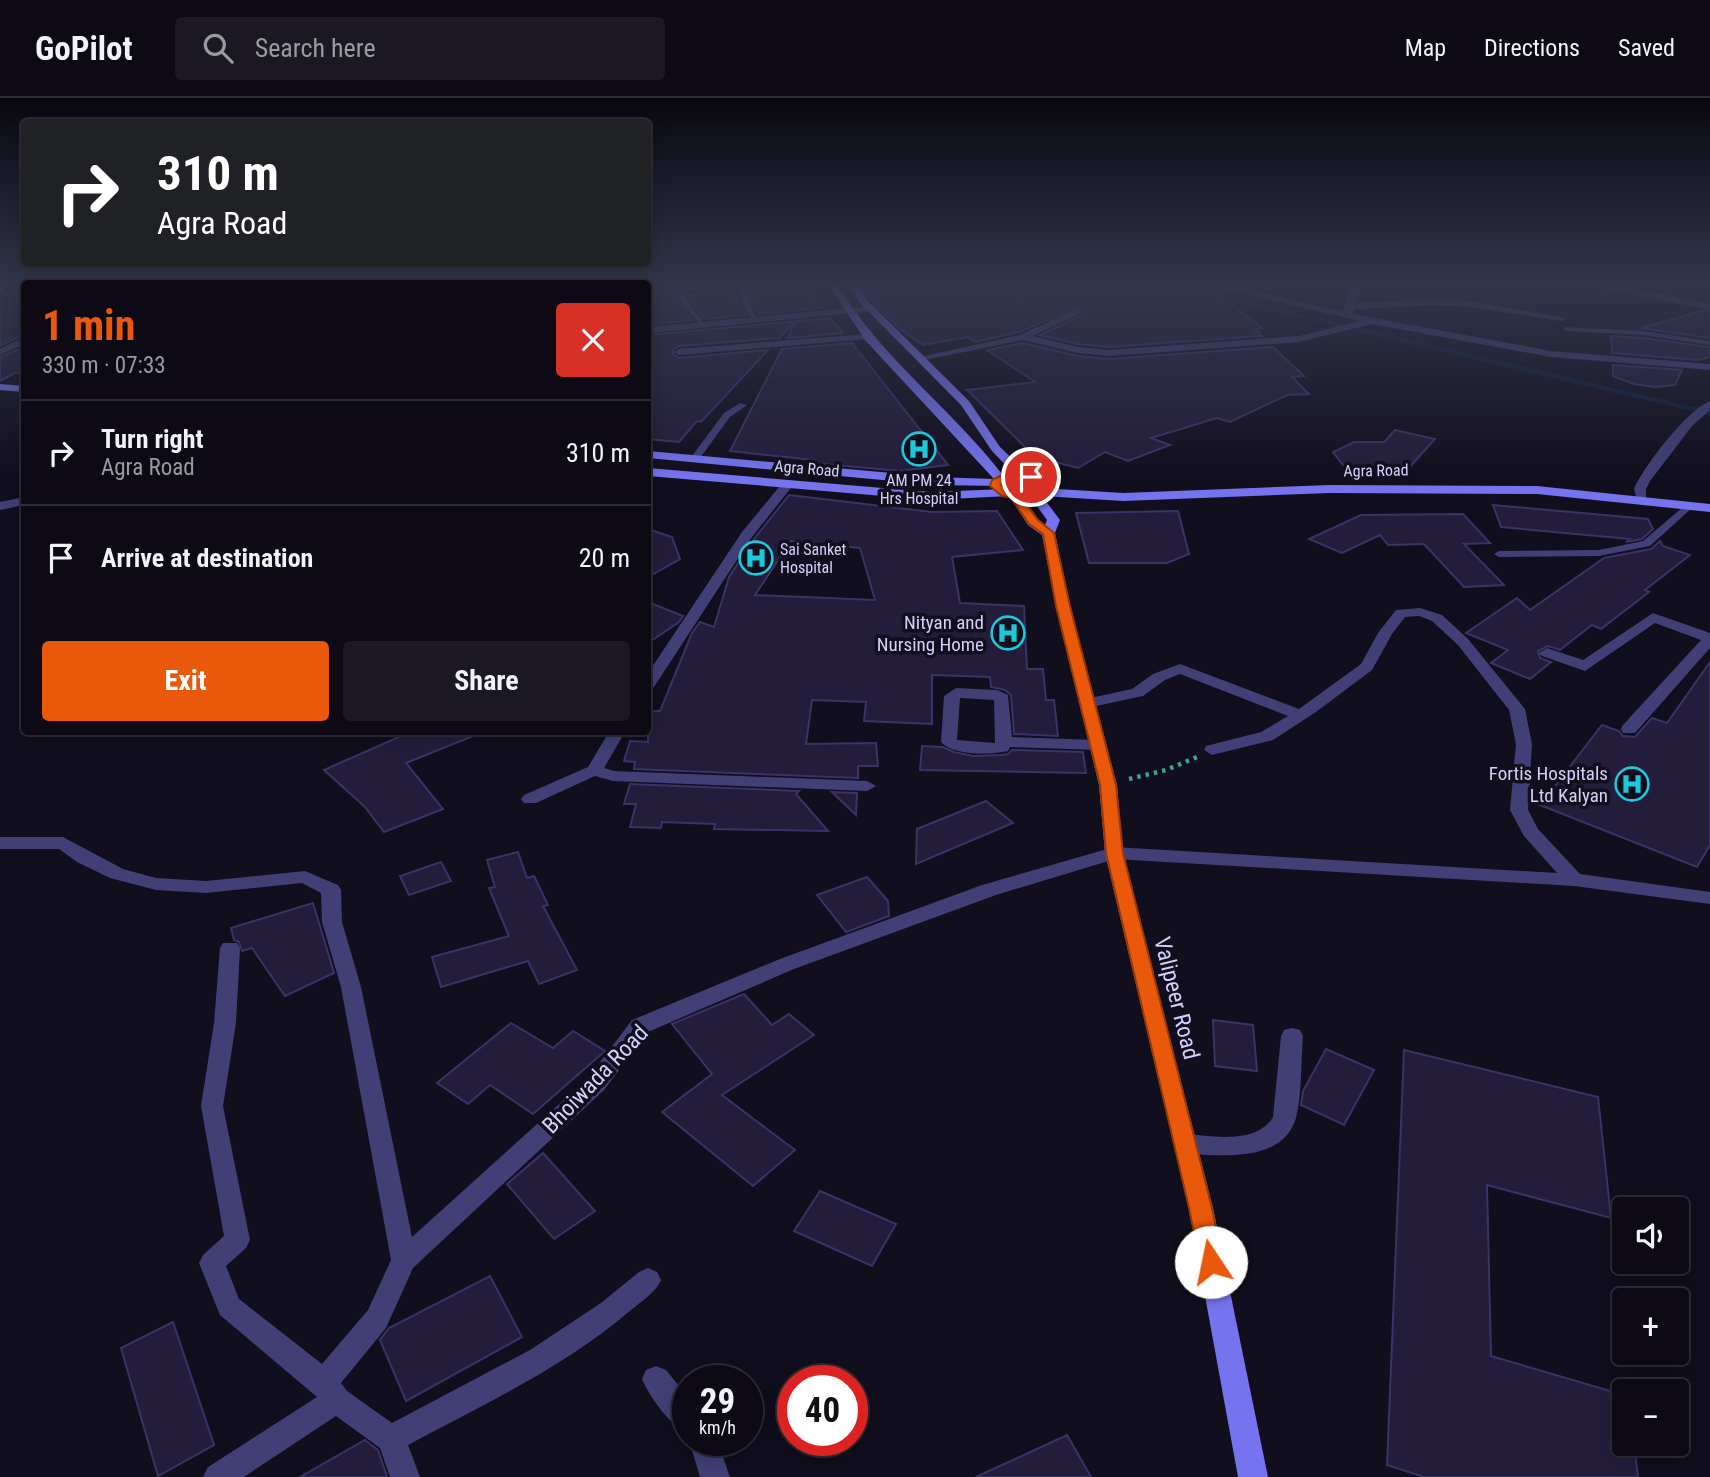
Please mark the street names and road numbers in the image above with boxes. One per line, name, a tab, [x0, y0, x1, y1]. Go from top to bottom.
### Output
street label: Agra Road	[774, 456, 840, 481]
street label: Agra Road	[1343, 460, 1409, 481]
street label: Valipeer Road	[1148, 934, 1205, 1062]
street label: Bhoiwada Road	[537, 1019, 654, 1139]

